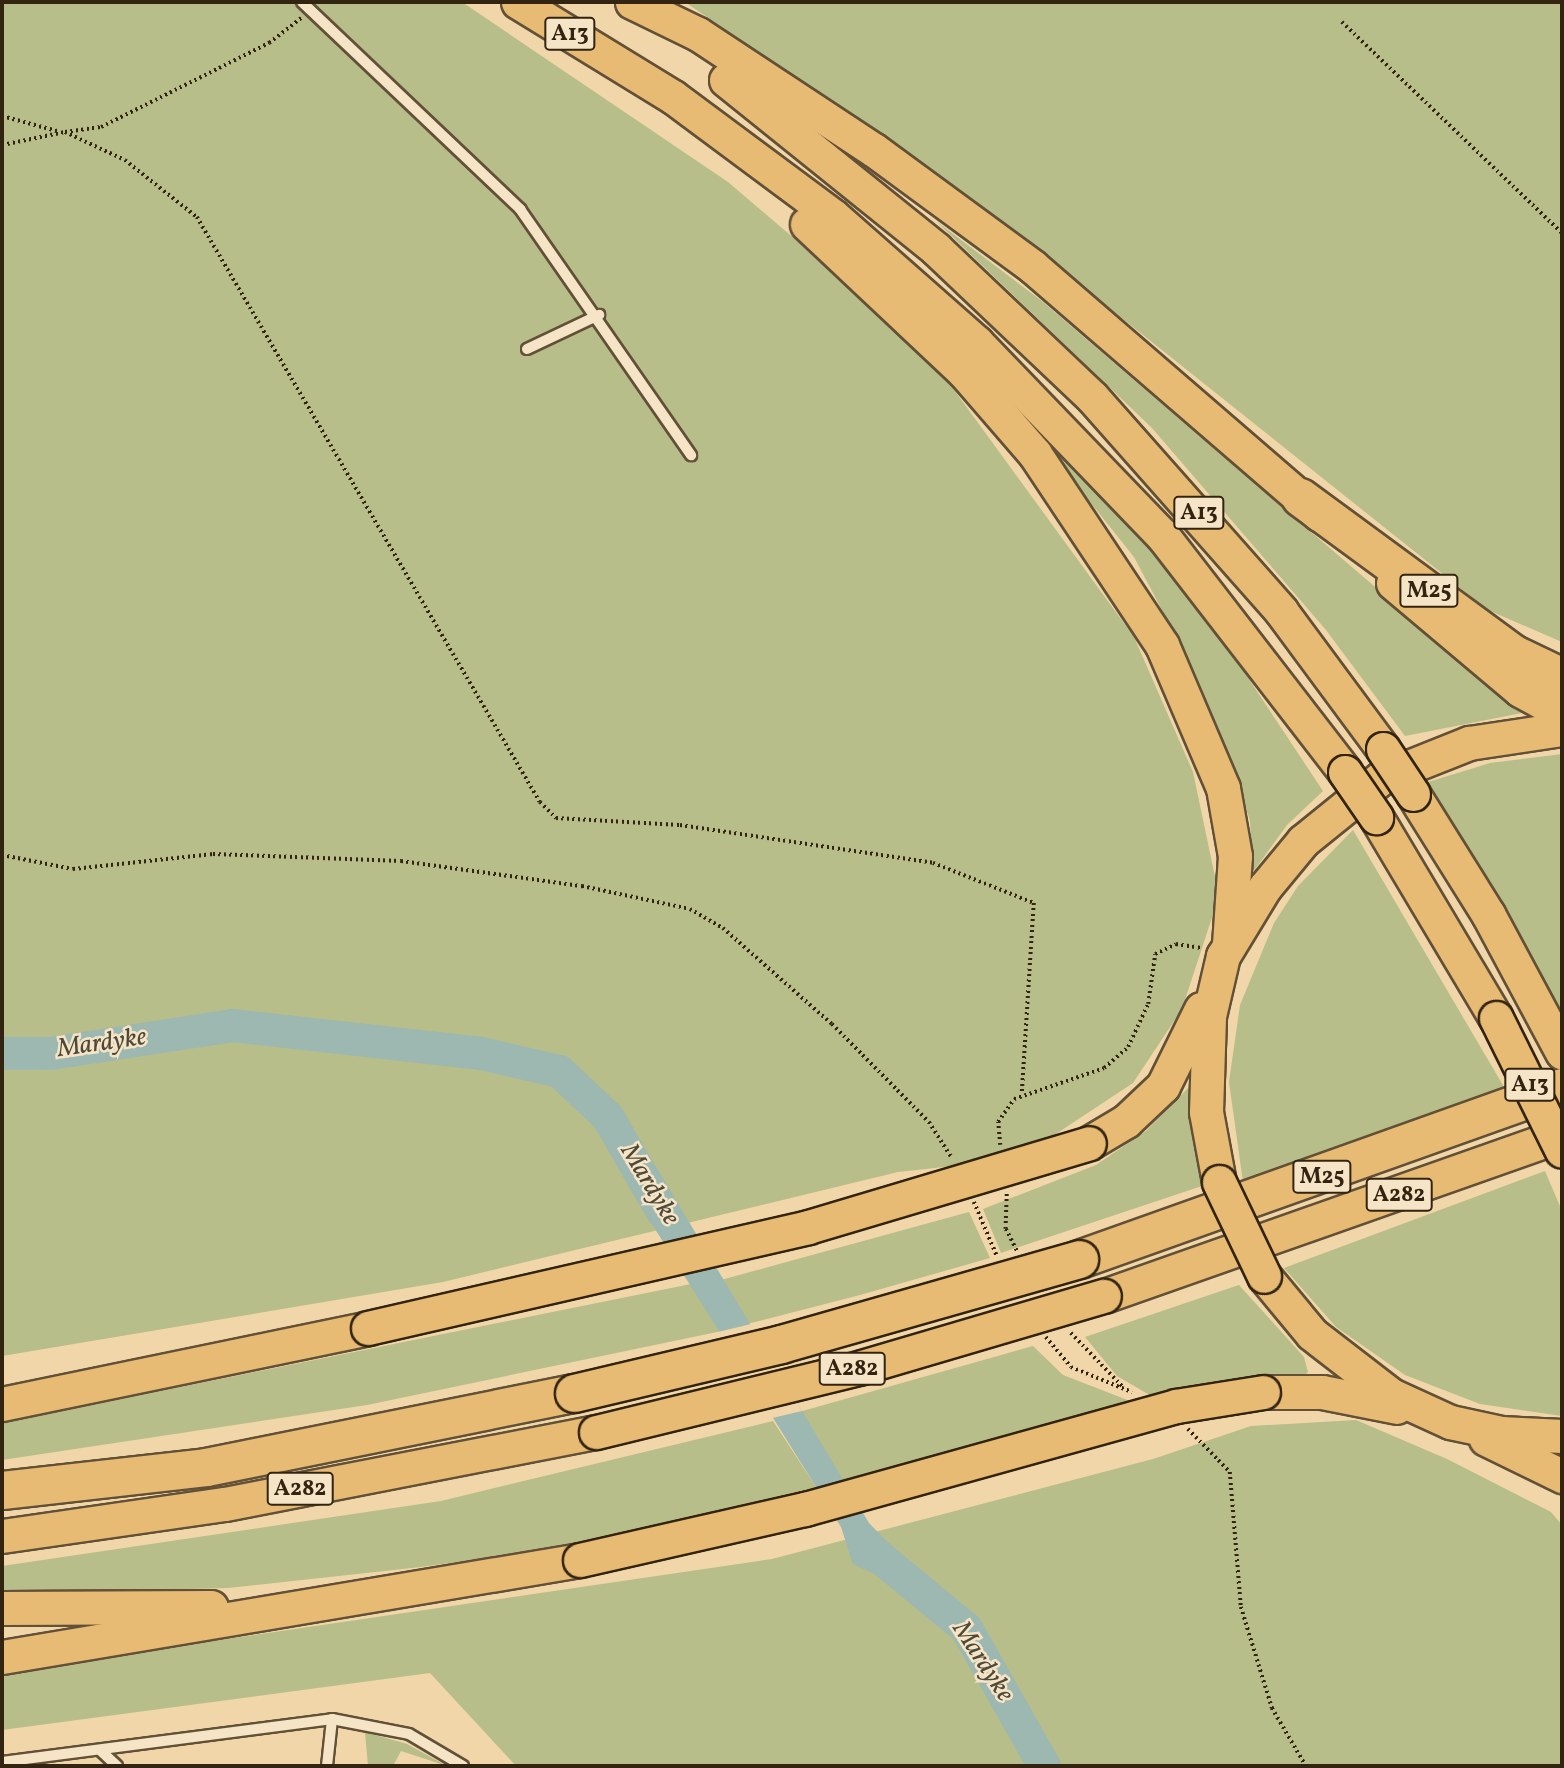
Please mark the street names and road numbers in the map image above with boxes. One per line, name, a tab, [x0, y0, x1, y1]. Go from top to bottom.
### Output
road number: A13	[544, 14, 596, 54]
road number: A13	[1173, 494, 1225, 533]
road number: M25	[1399, 572, 1459, 610]
road number: A13	[1504, 1066, 1556, 1104]
road number: M25	[1292, 1158, 1352, 1196]
road number: A282	[1364, 1176, 1434, 1214]
road number: A282	[817, 1350, 887, 1388]
road number: A282	[265, 1470, 335, 1508]

